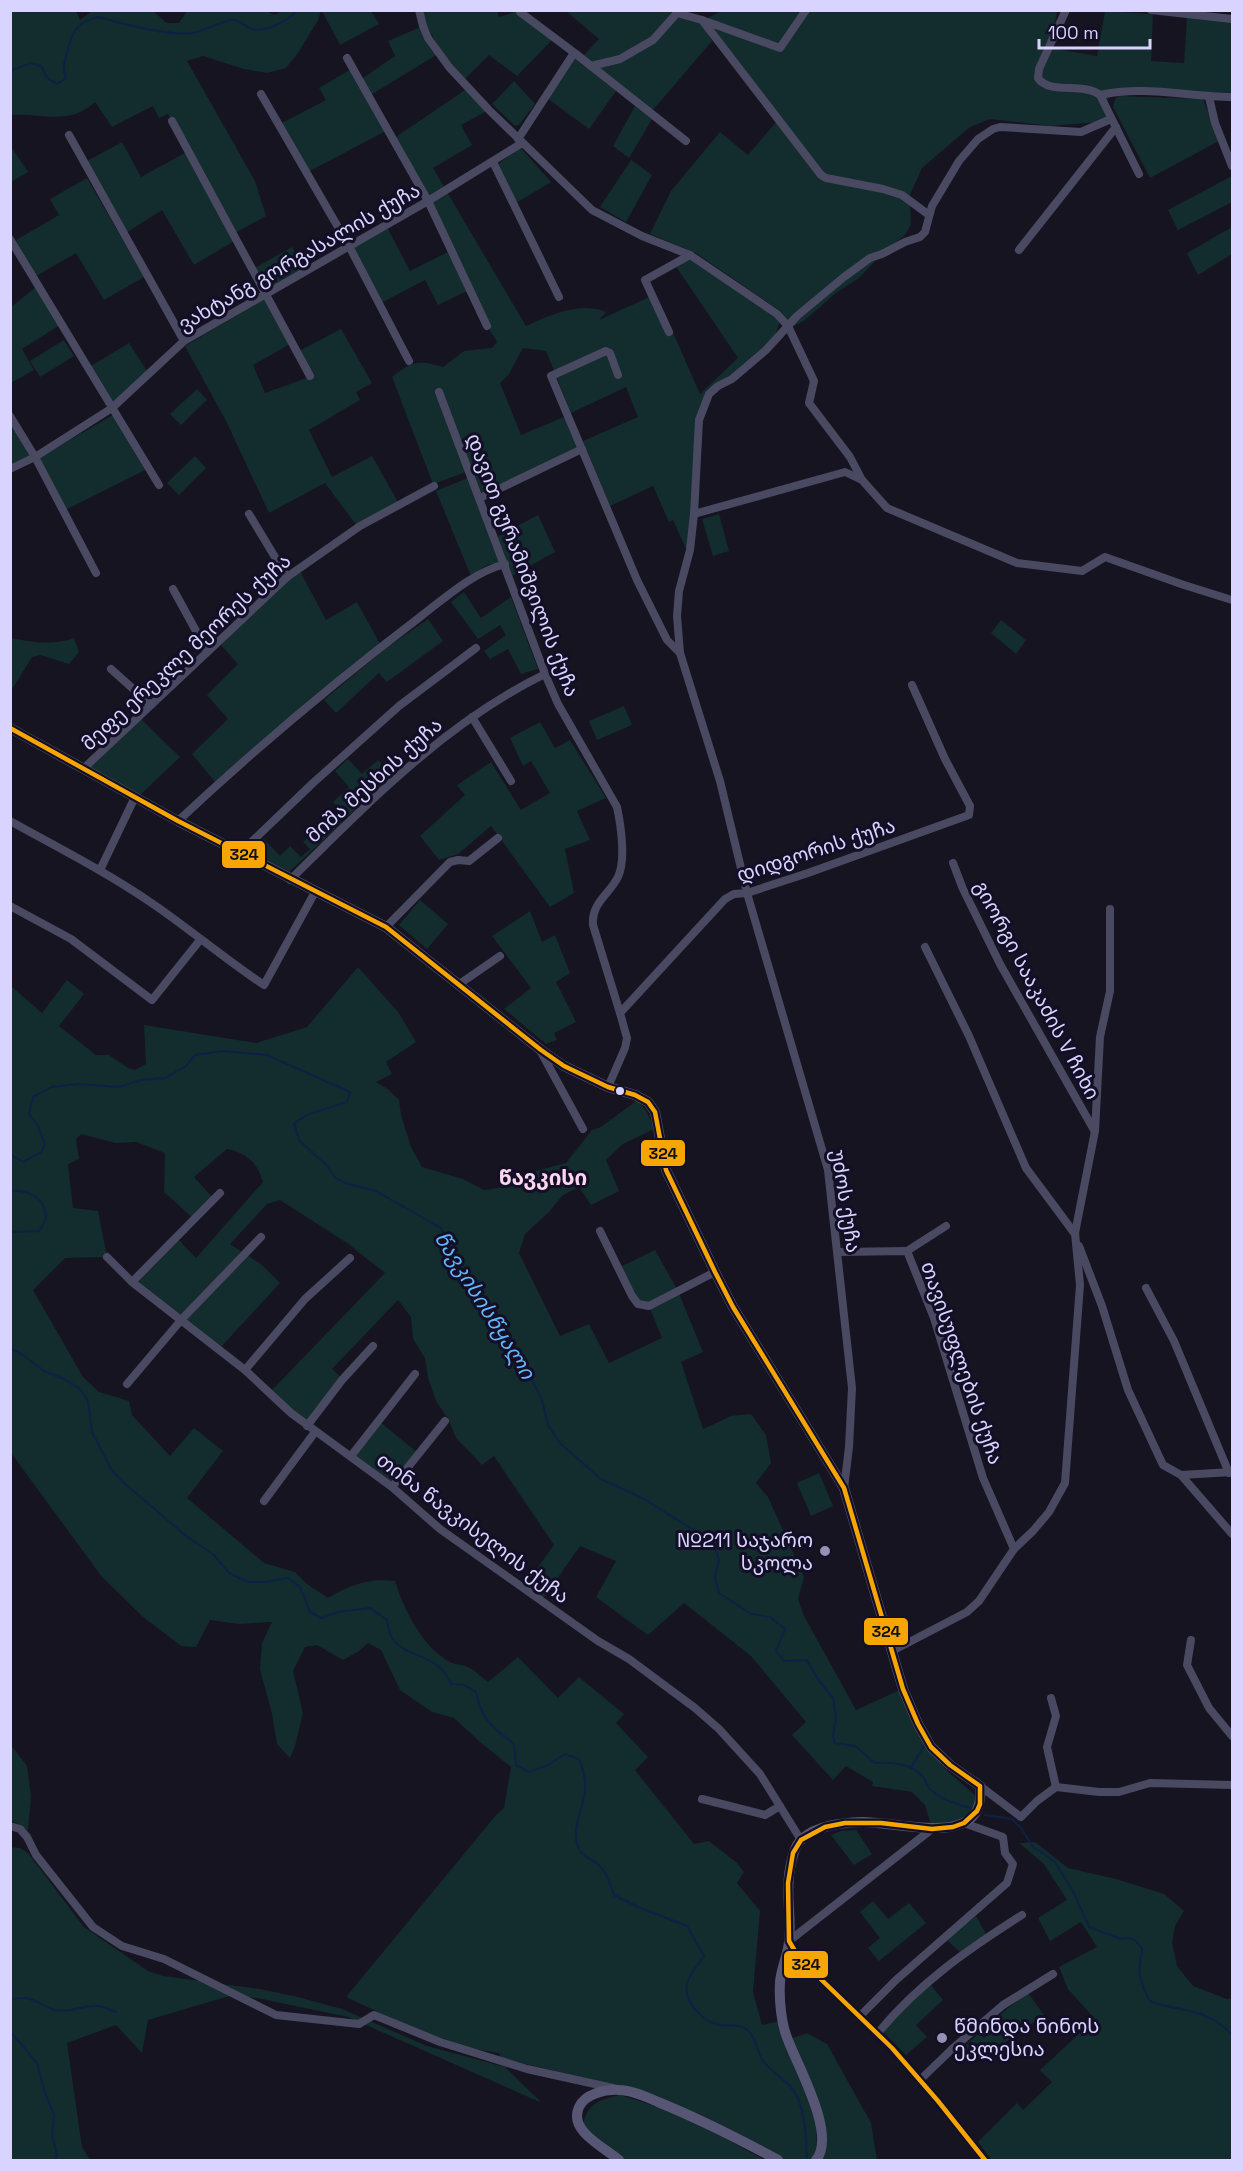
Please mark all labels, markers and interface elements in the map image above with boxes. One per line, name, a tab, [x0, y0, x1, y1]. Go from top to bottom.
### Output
scale bar	[1039, 12, 1150, 50]
text: 100 m	[1048, 21, 1099, 44]
street label: ვახტანგ გორგასალის ქუჩა	[173, 177, 425, 337]
street label: დავით გურამიშვილის ქუჩა	[461, 430, 585, 700]
street label: მეფე ერეკლე მეორეს ქუჩა	[76, 548, 296, 756]
street label: მიშა მესხის ქუჩა	[300, 712, 448, 848]
street label: დიდგორის ქუჩა	[733, 812, 899, 888]
line badge: 324	[221, 840, 266, 869]
text: 324	[229, 844, 259, 865]
street label: გიორგი სააკაძის V ჩიხი	[968, 876, 1106, 1104]
unlabelled marker	[614, 1085, 626, 1097]
line badge: 324	[640, 1139, 686, 1167]
text: 324	[648, 1143, 678, 1164]
street label: უძოს ქუჩა	[825, 1147, 867, 1255]
district label: წავკისი	[499, 1164, 587, 1191]
water label: წავკისისწყალი	[429, 1226, 542, 1385]
street label: თავისუფლების ქუჩა	[915, 1258, 1009, 1468]
street label: თინა წავკისელის ქუჩა	[371, 1447, 575, 1609]
place label: №211 საჯარო სკოლა	[677, 1527, 813, 1576]
marker: №211 საჯარო სკოლა	[818, 1544, 832, 1558]
line badge: 324	[863, 1617, 909, 1646]
text: 324	[871, 1621, 901, 1642]
line badge: 324	[783, 1950, 829, 1979]
text: 324	[791, 1954, 821, 1975]
place label: წმინდა ნინოს ეკლესია	[954, 2013, 1099, 2062]
marker: წმინდა ნინოს ეკლესია	[935, 2031, 949, 2045]

